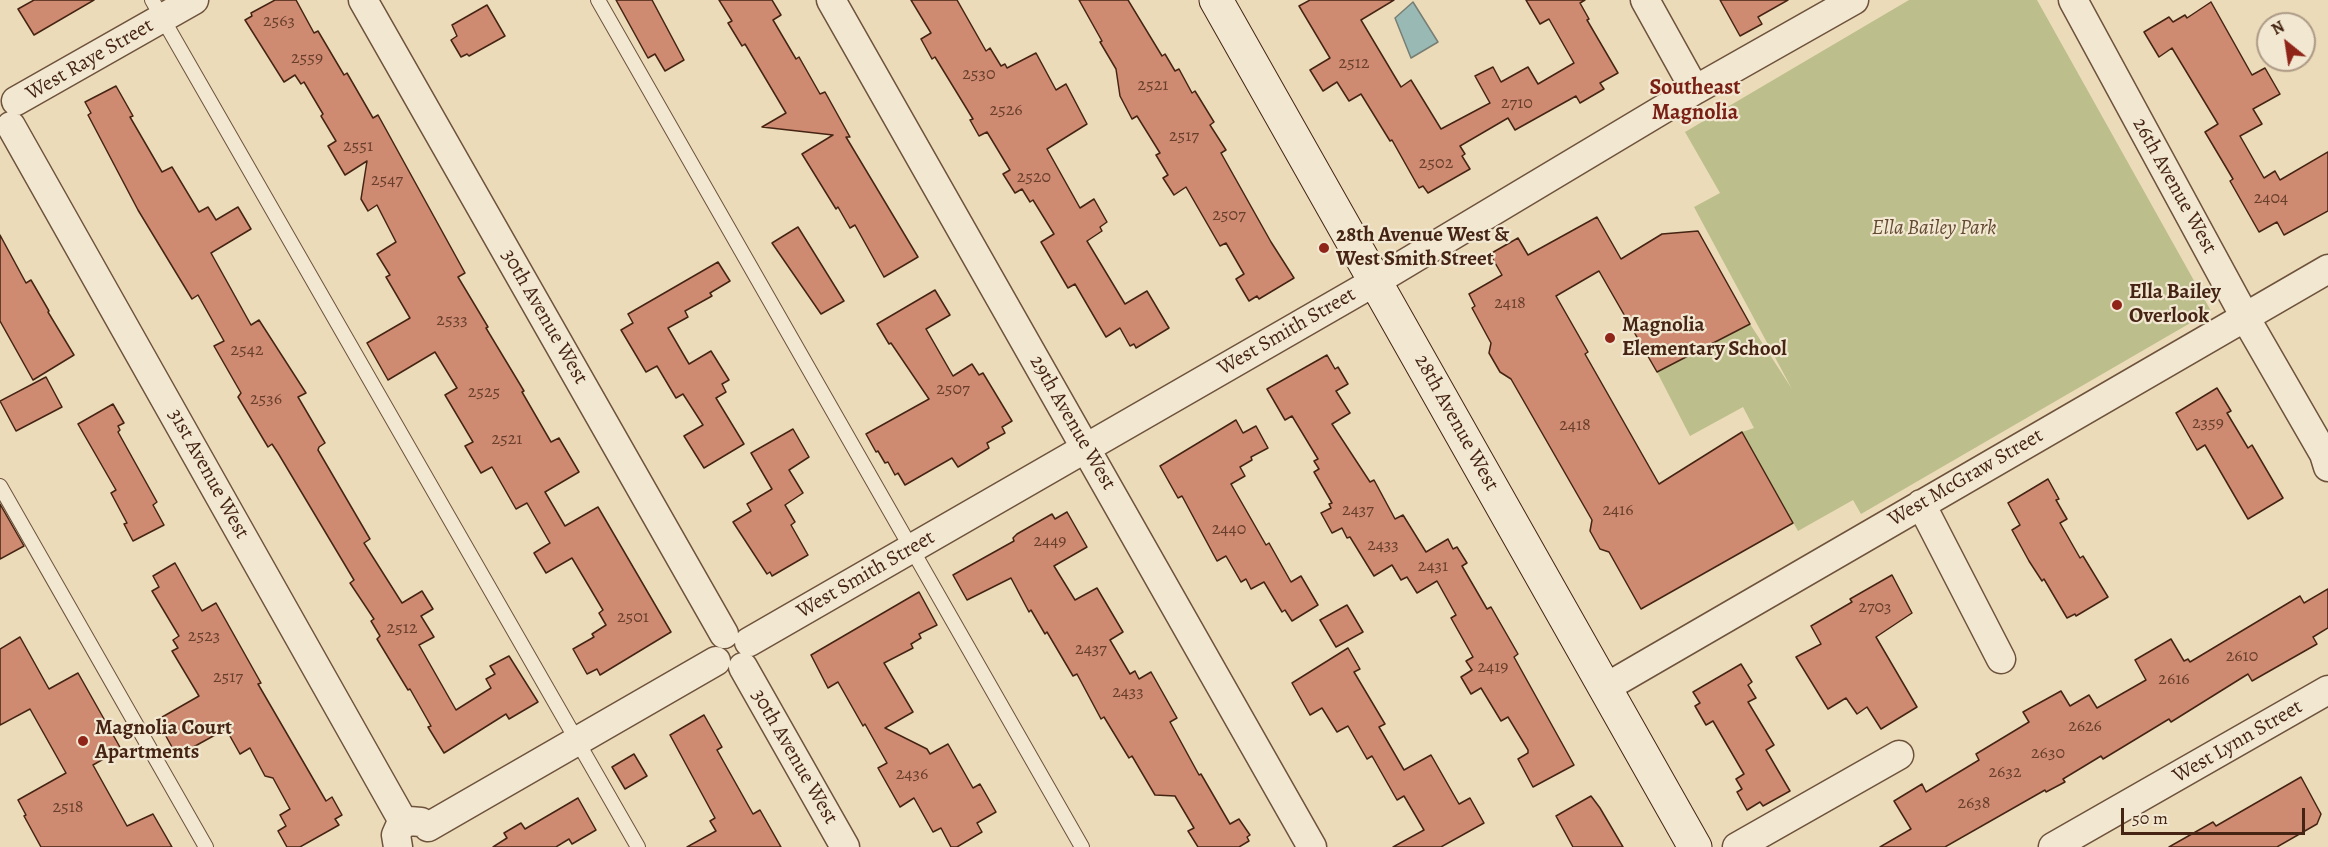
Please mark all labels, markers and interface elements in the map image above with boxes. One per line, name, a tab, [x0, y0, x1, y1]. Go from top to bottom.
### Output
house number: 2563	[263, 11, 295, 33]
north arrow	[2256, 12, 2316, 72]
street label: West Raye Street	[22, 13, 158, 107]
text: N	[2267, 16, 2289, 41]
house number: 2559	[291, 48, 323, 70]
house number: 2512	[1339, 53, 1369, 75]
house number: 2530	[962, 64, 996, 86]
house number: 2521	[1138, 75, 1168, 97]
district label: Southeast Magnolia	[1649, 76, 1741, 128]
house number: 2710	[1501, 93, 1533, 115]
house number: 2526	[989, 100, 1023, 122]
street label: 26th Avenue West	[2126, 114, 2222, 258]
house number: 2517	[1169, 126, 1199, 148]
house number: 2551	[343, 136, 373, 158]
house number: 2502	[1419, 153, 1453, 175]
house number: 2520	[1017, 167, 1051, 189]
house number: 2547	[371, 170, 403, 192]
house number: 2404	[2254, 188, 2288, 210]
house number: 2507	[1212, 205, 1246, 227]
park label: Ella Bailey Park	[1872, 216, 1996, 242]
place label: 28th Avenue West & West Smith Street	[1336, 223, 1509, 273]
marker: 28th Avenue West & West Smith Street	[1317, 241, 1331, 255]
street label: 30th Avenue West	[495, 245, 593, 389]
place label: Ella Bailey Overlook	[2129, 280, 2221, 330]
street label: West Smith Street	[1214, 282, 1360, 382]
house number: 2418	[1494, 293, 1526, 315]
marker: Ella Bailey Overlook	[2110, 298, 2124, 312]
house number: 2533	[436, 310, 468, 332]
place label: Magnolia Elementary School	[1622, 313, 1787, 363]
marker: Magnolia Elementary School	[1603, 331, 1617, 345]
house number: 2542	[231, 340, 263, 362]
street label: 28th Avenue West	[1408, 350, 1504, 496]
street label: 29th Avenue West	[1023, 351, 1121, 495]
house number: 2507	[936, 379, 970, 401]
house number: 2525	[468, 382, 500, 404]
house number: 2536	[250, 389, 282, 411]
street label: 31st Avenue West	[162, 405, 254, 543]
house number: 2359	[2192, 413, 2224, 435]
house number: 2418	[1559, 415, 1591, 437]
street label: West McGraw Street	[1884, 423, 2048, 533]
house number: 2521	[492, 429, 522, 451]
house number: 2437	[1342, 500, 1374, 522]
house number: 2416	[1602, 500, 1634, 522]
house number: 2440	[1212, 519, 1246, 541]
street label: West Smith Street	[793, 525, 939, 625]
house number: 2449	[1033, 531, 1067, 553]
house number: 2433	[1367, 535, 1399, 557]
house number: 2431	[1418, 556, 1448, 578]
house number: 2703	[1858, 597, 1892, 619]
house number: 2501	[617, 607, 649, 629]
house number: 2512	[387, 618, 417, 640]
house number: 2523	[188, 626, 220, 648]
house number: 2437	[1075, 639, 1107, 661]
house number: 2610	[2226, 646, 2258, 668]
house number: 2419	[1477, 657, 1509, 679]
house number: 2517	[213, 667, 243, 689]
house number: 2616	[2158, 669, 2190, 691]
house number: 2433	[1112, 682, 1144, 704]
street label: 30th Avenue West	[745, 685, 843, 829]
street label: West Lynn Street	[2169, 695, 2307, 789]
place label: Magnolia Court Apartments	[95, 716, 232, 766]
house number: 2626	[2068, 716, 2102, 738]
marker: Magnolia Court Apartments	[76, 734, 90, 748]
house number: 2630	[2031, 743, 2065, 765]
house number: 2632	[1989, 762, 2021, 784]
house number: 2436	[896, 764, 928, 786]
house number: 2638	[1957, 793, 1991, 815]
scale bar	[2124, 796, 2308, 834]
house number: 2518	[52, 797, 84, 819]
text: 50 m	[2132, 806, 2168, 830]

